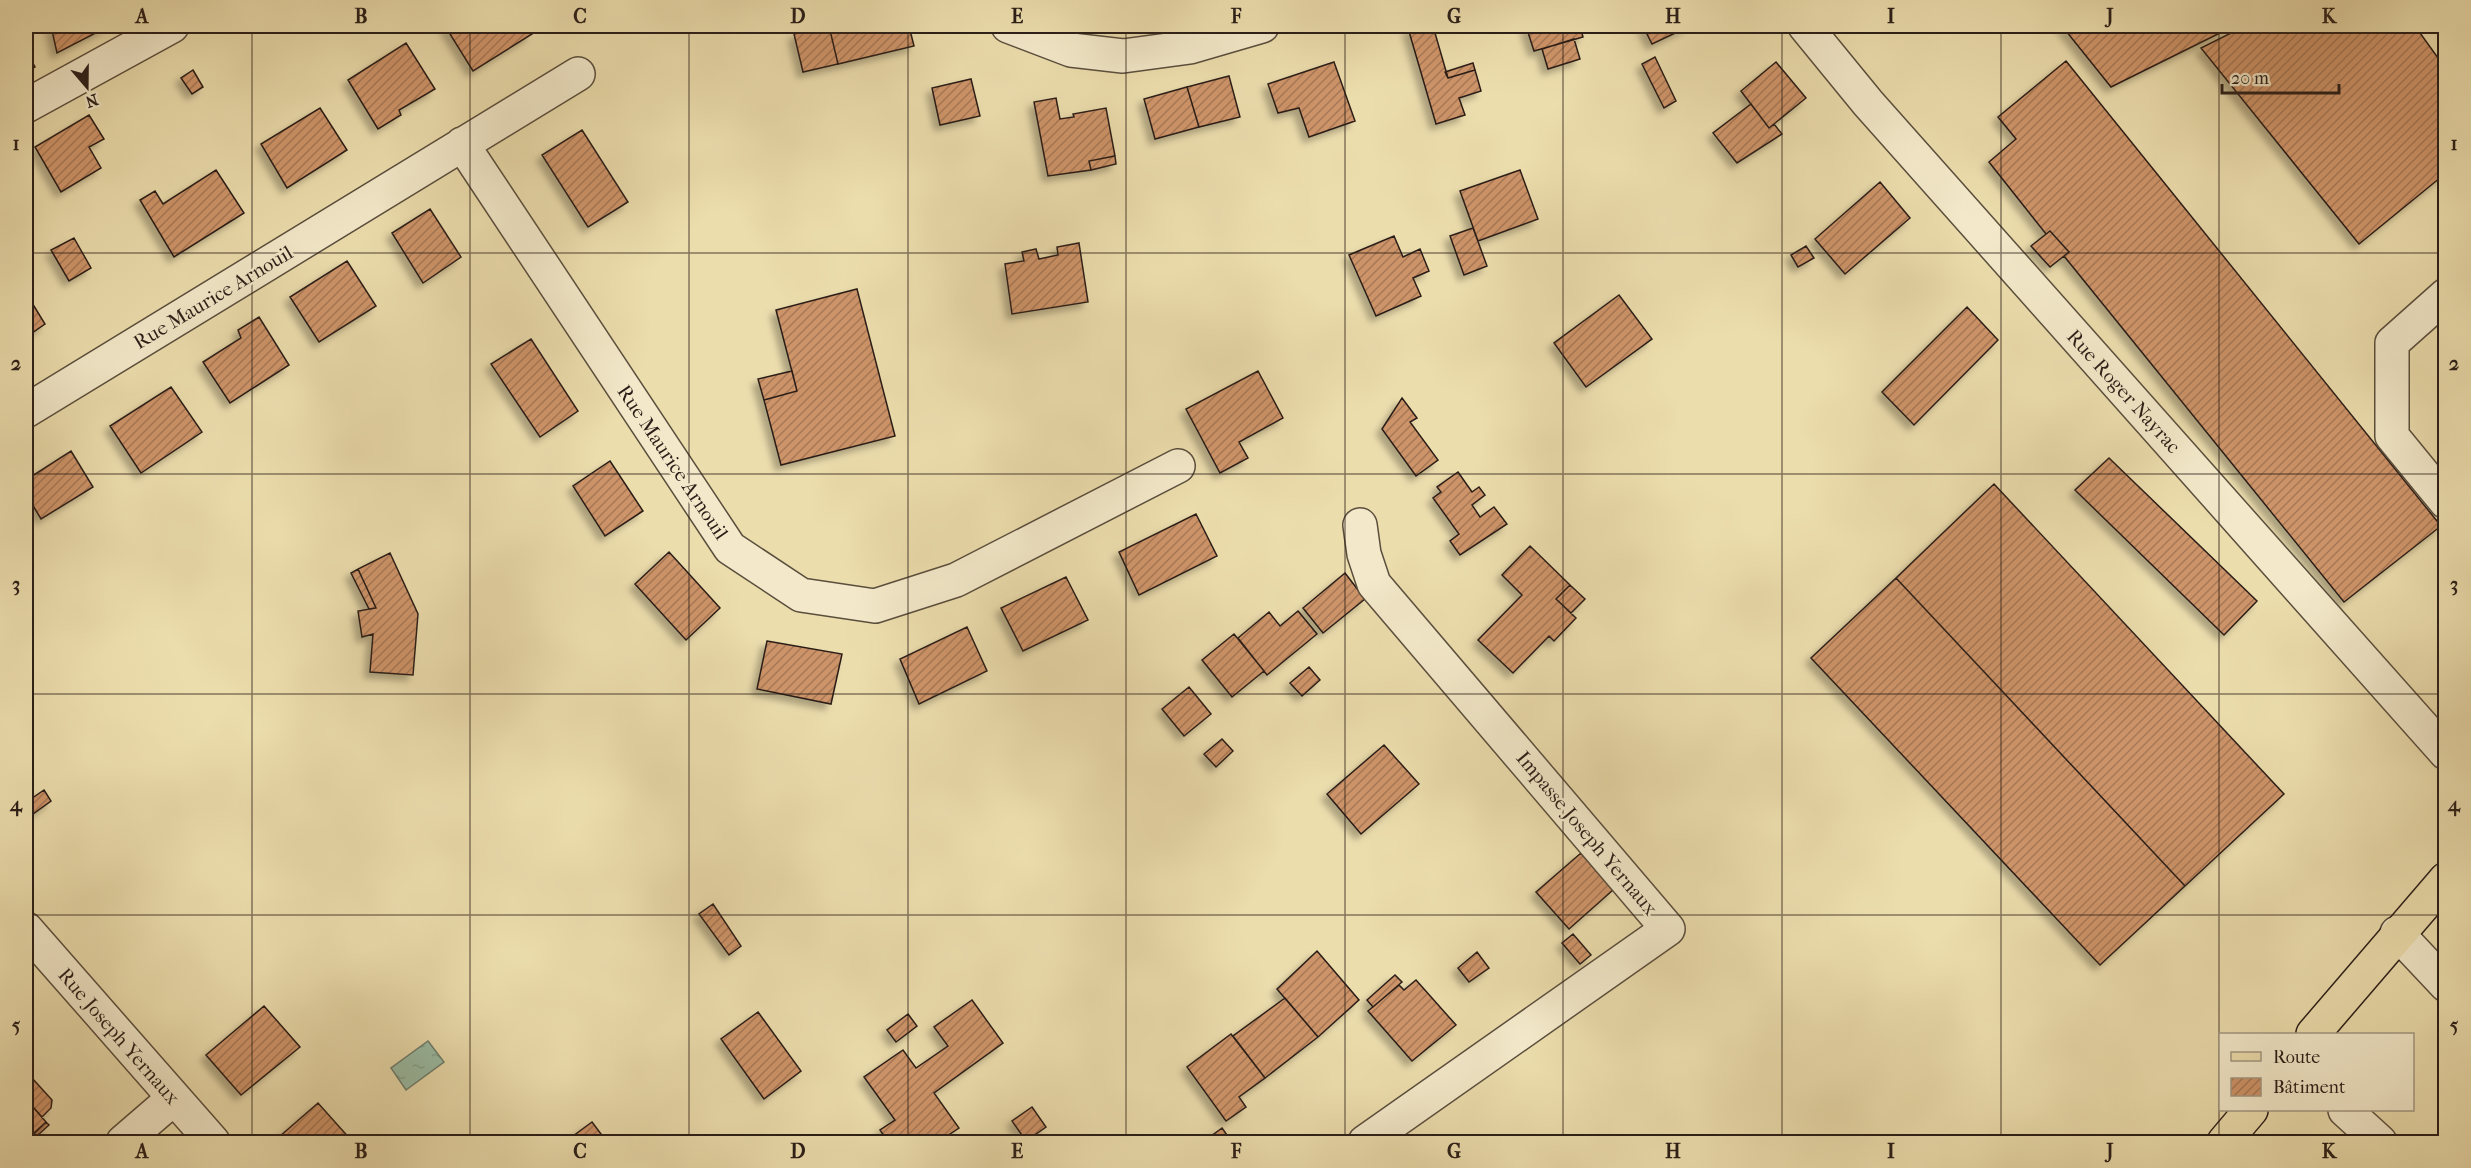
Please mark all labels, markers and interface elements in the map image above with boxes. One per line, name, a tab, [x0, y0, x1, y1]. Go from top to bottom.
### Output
text: A	[134, 5, 150, 28]
text: B	[354, 5, 368, 28]
text: C	[573, 5, 587, 28]
text: D	[790, 5, 806, 28]
text: E	[1011, 5, 1023, 28]
text: F	[1230, 5, 1242, 28]
text: G	[1447, 5, 1461, 28]
text: H	[1665, 5, 1681, 28]
text: I	[1887, 5, 1895, 28]
text: J	[2104, 5, 2114, 28]
text: K	[2322, 5, 2338, 28]
north arrow	[57, 57, 117, 117]
scale bar	[2222, 57, 2339, 95]
text: 20 m	[2231, 68, 2269, 89]
text: N	[82, 90, 101, 112]
text: 1	[12, 132, 20, 155]
text: 1	[2450, 132, 2458, 155]
street label: Rue Maurice Arnouil	[130, 241, 297, 354]
street label: Rue Roger Nayrac	[2062, 325, 2185, 458]
text: 2	[11, 352, 21, 375]
text: 2	[2449, 352, 2459, 375]
street label: Rue Maurice Arnouil	[612, 381, 733, 544]
text: 3	[12, 573, 20, 596]
text: 3	[2450, 573, 2458, 596]
street label: Impasse Joseph Yernaux	[1511, 747, 1662, 920]
text: 4	[9, 793, 23, 817]
text: 4	[2447, 793, 2461, 817]
street label: Rue Joseph Yernaux	[53, 963, 184, 1110]
text: 5	[12, 1014, 21, 1037]
text: 5	[2450, 1014, 2459, 1037]
legend	[2219, 1033, 2414, 1111]
text: Route	[2273, 1047, 2320, 1068]
text: Bâtiment	[2273, 1077, 2346, 1098]
text: A	[134, 1140, 150, 1163]
text: B	[354, 1140, 368, 1163]
text: C	[573, 1140, 587, 1163]
text: D	[790, 1140, 806, 1163]
text: E	[1011, 1140, 1023, 1163]
text: F	[1230, 1140, 1242, 1163]
text: G	[1447, 1140, 1461, 1163]
text: H	[1665, 1140, 1681, 1163]
text: I	[1887, 1140, 1895, 1163]
text: J	[2104, 1140, 2114, 1163]
text: K	[2322, 1140, 2338, 1163]

